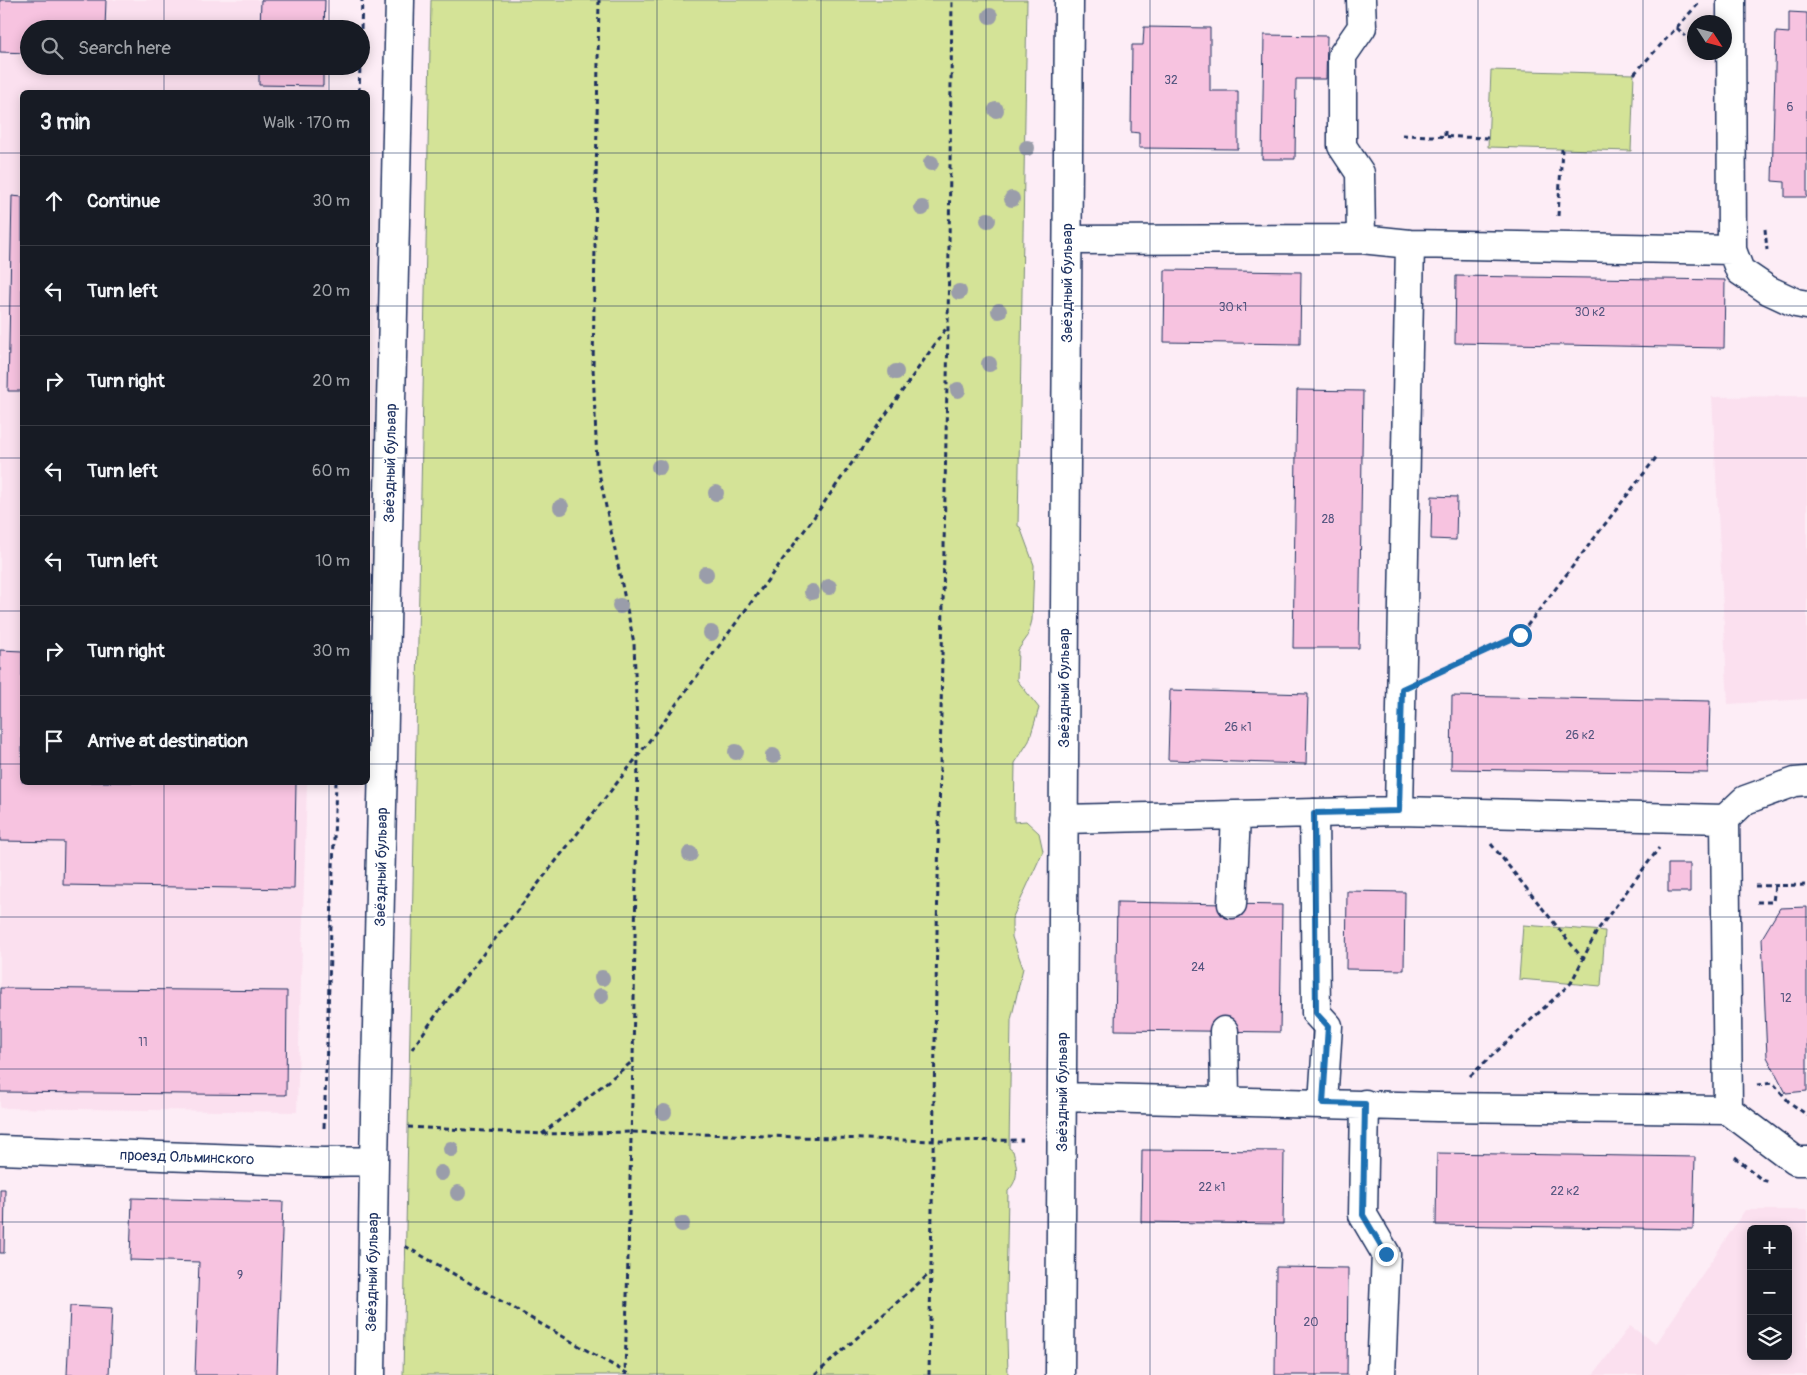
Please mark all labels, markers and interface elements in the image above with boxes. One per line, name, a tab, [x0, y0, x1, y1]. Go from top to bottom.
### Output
north arrow	[1687, 15, 1732, 60]
search box	[20, 20, 370, 75]
icon: search	[38, 34, 66, 62]
text: Search here	[78, 36, 171, 60]
house number: 32	[1164, 73, 1178, 88]
house number: 6	[1787, 100, 1794, 115]
text: 3 min	[40, 109, 90, 136]
text: Walk · 170 m	[263, 113, 350, 133]
icon: ahead	[40, 187, 68, 215]
text: Continue	[87, 189, 160, 213]
text: 30 m	[312, 191, 350, 211]
street label: Звёздный бульвар	[1058, 223, 1077, 343]
icon: left	[40, 277, 68, 305]
text: Turn left	[87, 279, 157, 303]
text: 20 m	[312, 281, 350, 301]
house number: 30 к1	[1219, 300, 1247, 315]
house number: 30 к2	[1575, 305, 1605, 320]
icon: right	[40, 367, 68, 395]
text: Turn right	[87, 369, 165, 393]
text: 20 m	[312, 371, 350, 391]
street label: Звёздный бульвар	[380, 403, 401, 523]
icon: left	[40, 457, 68, 485]
text: Turn left	[87, 459, 157, 483]
text: 60 m	[312, 461, 350, 481]
house number: 28	[1322, 512, 1334, 527]
icon: left	[40, 547, 68, 575]
text: Turn left	[87, 549, 157, 573]
text: 10 m	[315, 551, 350, 571]
route start	[1509, 624, 1532, 647]
street label: Звёздный бульвар	[1055, 628, 1074, 748]
icon: right	[40, 637, 68, 665]
text: Turn right	[87, 639, 165, 663]
text: 30 m	[312, 641, 350, 661]
house number: 26 к1	[1224, 720, 1252, 735]
icon: arrive	[40, 727, 68, 755]
house number: 26 к2	[1565, 728, 1595, 743]
text: Arrive at destination	[87, 729, 248, 753]
street label: Звёздный бульвар	[371, 807, 392, 927]
house number: 24	[1191, 960, 1205, 975]
house number: 12	[1780, 991, 1792, 1006]
street label: Звёздный бульвар	[1053, 1032, 1072, 1152]
house number: 11	[138, 1035, 148, 1050]
street label: проезд Ольминского	[119, 1146, 255, 1169]
house number: 22 к1	[1199, 1180, 1225, 1195]
house number: 22 к2	[1551, 1184, 1580, 1199]
street label: Звёздный бульвар	[362, 1212, 383, 1332]
map controls	[1747, 1225, 1792, 1360]
button: +	[1747, 1225, 1792, 1270]
route end	[1375, 1243, 1398, 1266]
house number: 9	[237, 1268, 243, 1283]
button: −	[1747, 1270, 1792, 1315]
house number: 20	[1304, 1315, 1318, 1330]
button: layers	[1747, 1315, 1792, 1360]

